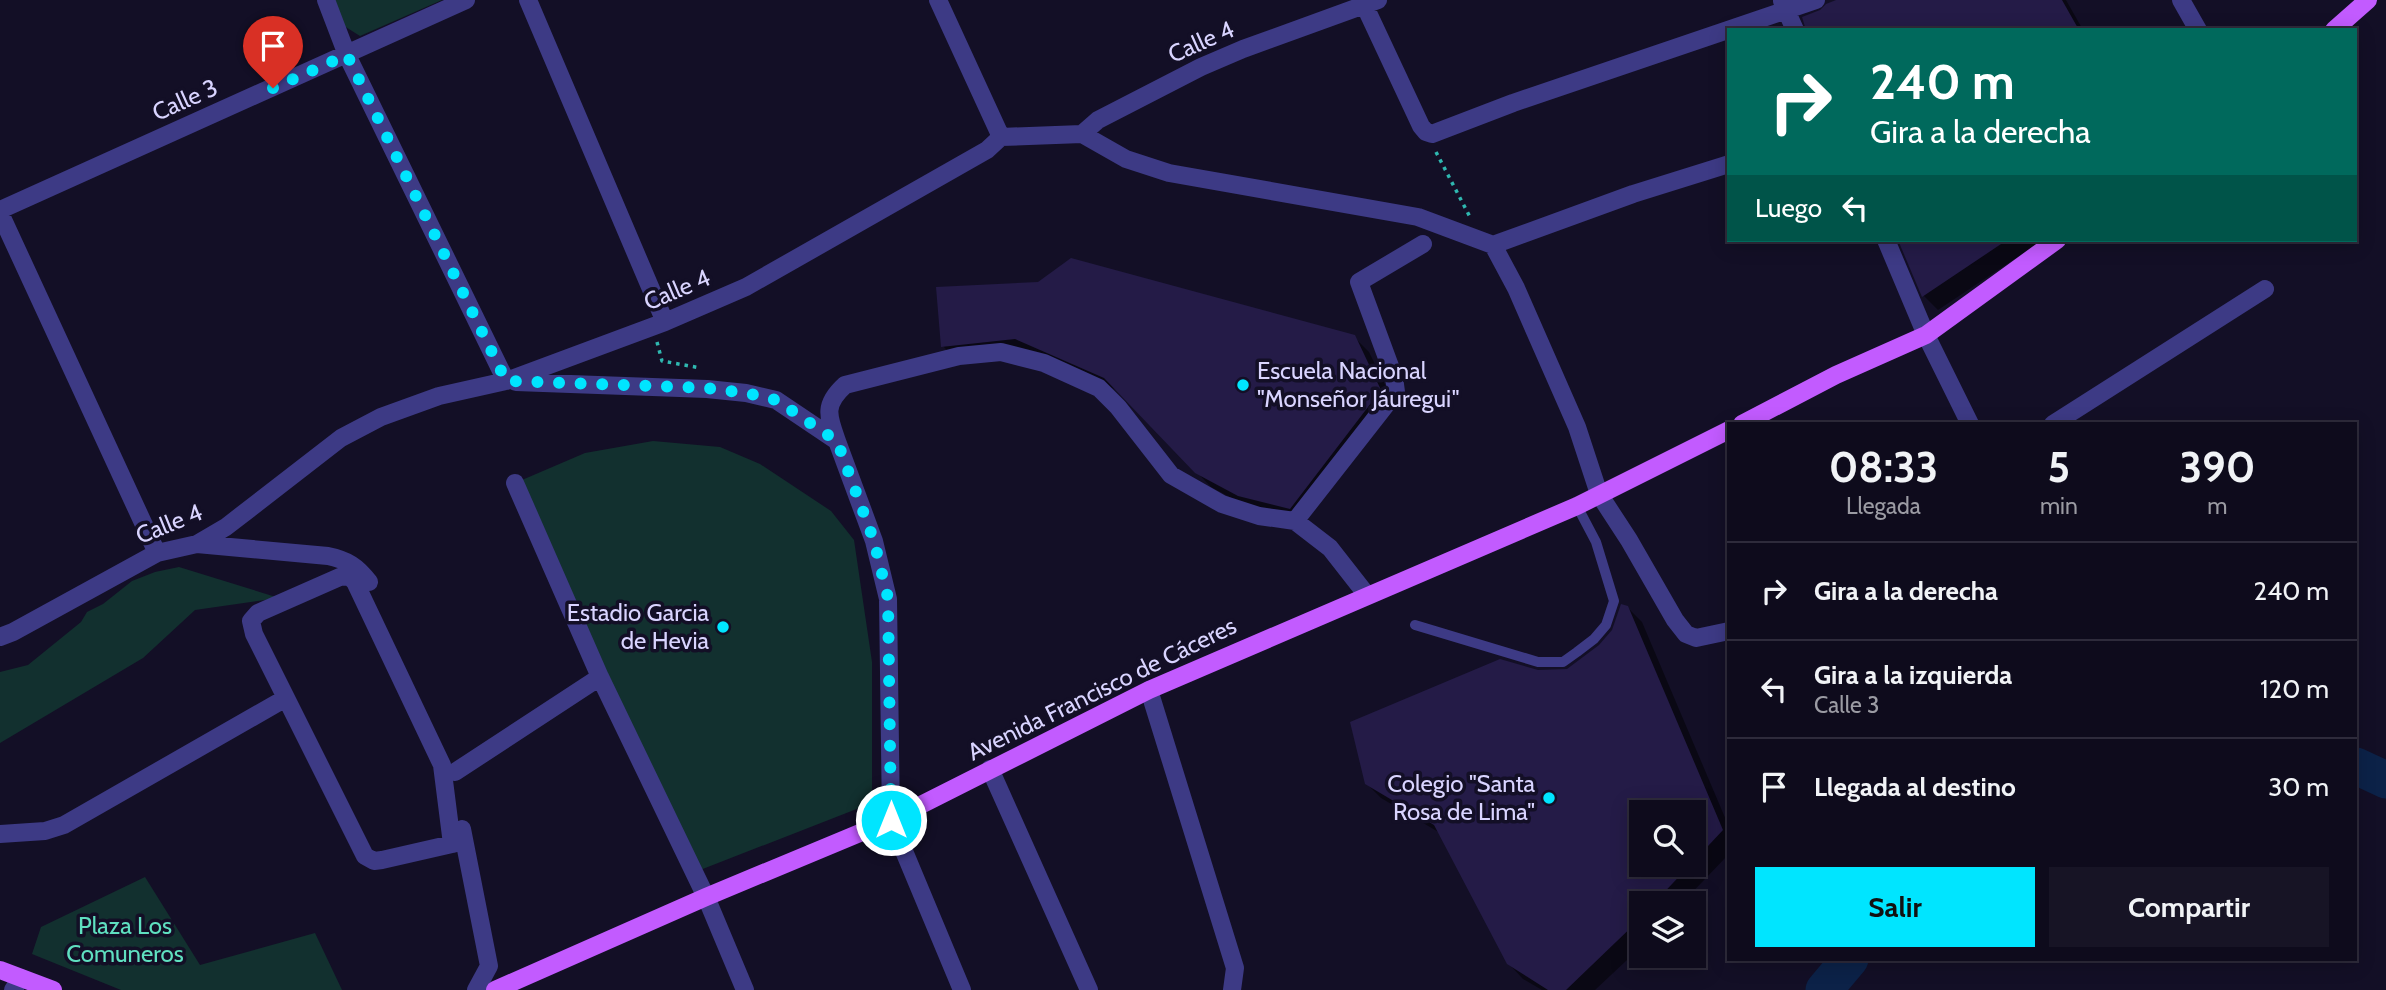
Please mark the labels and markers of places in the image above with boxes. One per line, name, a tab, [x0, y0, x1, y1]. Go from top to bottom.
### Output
pin	[243, 16, 303, 88]
place label: Escuela Nacional "Monseñor Jáuregui"	[1257, 356, 1460, 413]
marker: Escuela Nacional "Monseñor Jáuregui"	[1235, 377, 1251, 393]
place label: Estadio Garcia de Hevia	[567, 598, 709, 655]
marker: Estadio Garcia de Hevia	[715, 619, 731, 635]
place label: Colegio "Santa Rosa de Lima"	[1387, 769, 1535, 826]
marker: Colegio "Santa Rosa de Lima"	[1541, 790, 1557, 806]

